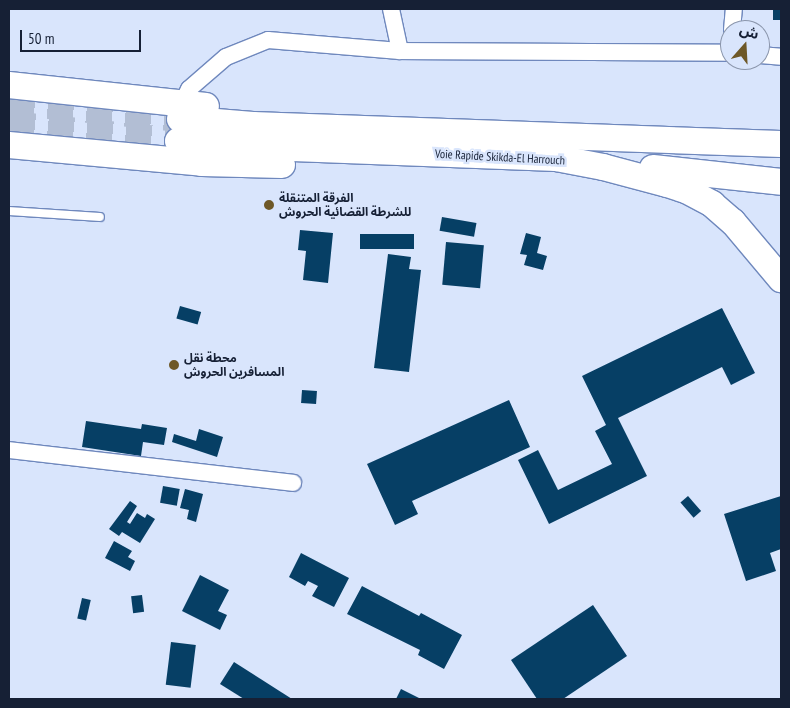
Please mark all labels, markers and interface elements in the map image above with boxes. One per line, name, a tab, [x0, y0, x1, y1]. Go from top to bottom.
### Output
scale bar	[22, 20, 144, 52]
north arrow	[720, 20, 770, 70]
text: ش	[738, 20, 762, 43]
text: 50 m	[28, 29, 54, 48]
street label: Voie Rapide Skikda-El Harrouch	[435, 146, 565, 168]
place label: الفرقة المتنقلة للشرطة القضائية الحروش	[279, 191, 411, 219]
marker: الفرقة المتنقلة للشرطة القضائية الحروش	[263, 199, 275, 211]
place label: محطة نقل المسافرين الحروش	[184, 351, 284, 379]
marker: محطة نقل المسافرين الحروش	[168, 359, 180, 371]

